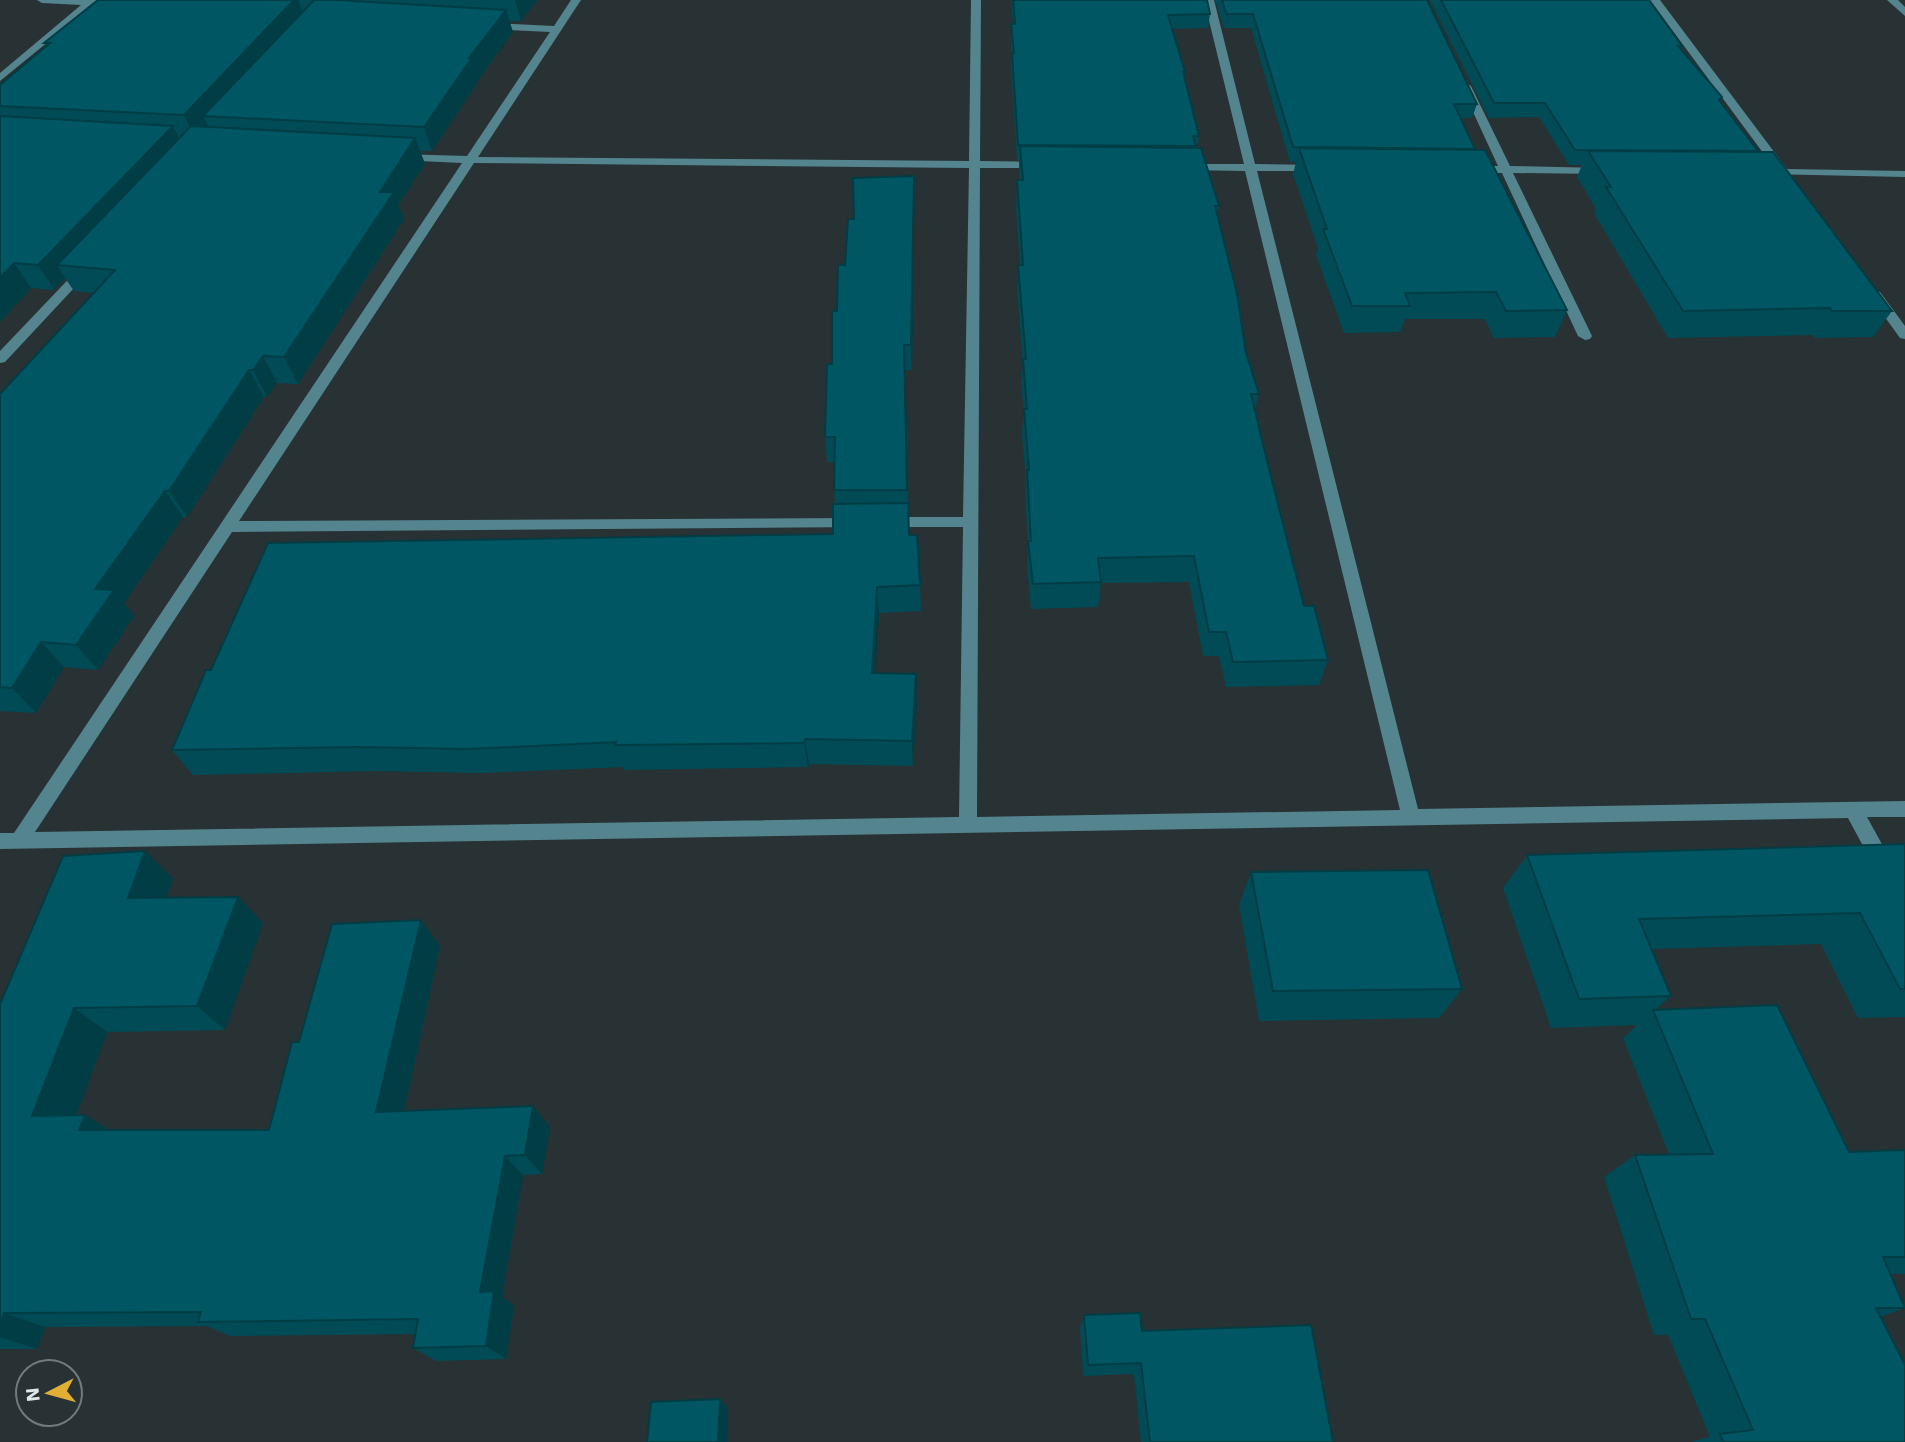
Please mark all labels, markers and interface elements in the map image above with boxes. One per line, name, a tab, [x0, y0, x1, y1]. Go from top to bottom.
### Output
north arrow	[14, 1358, 84, 1428]
text: N	[20, 1387, 45, 1403]

